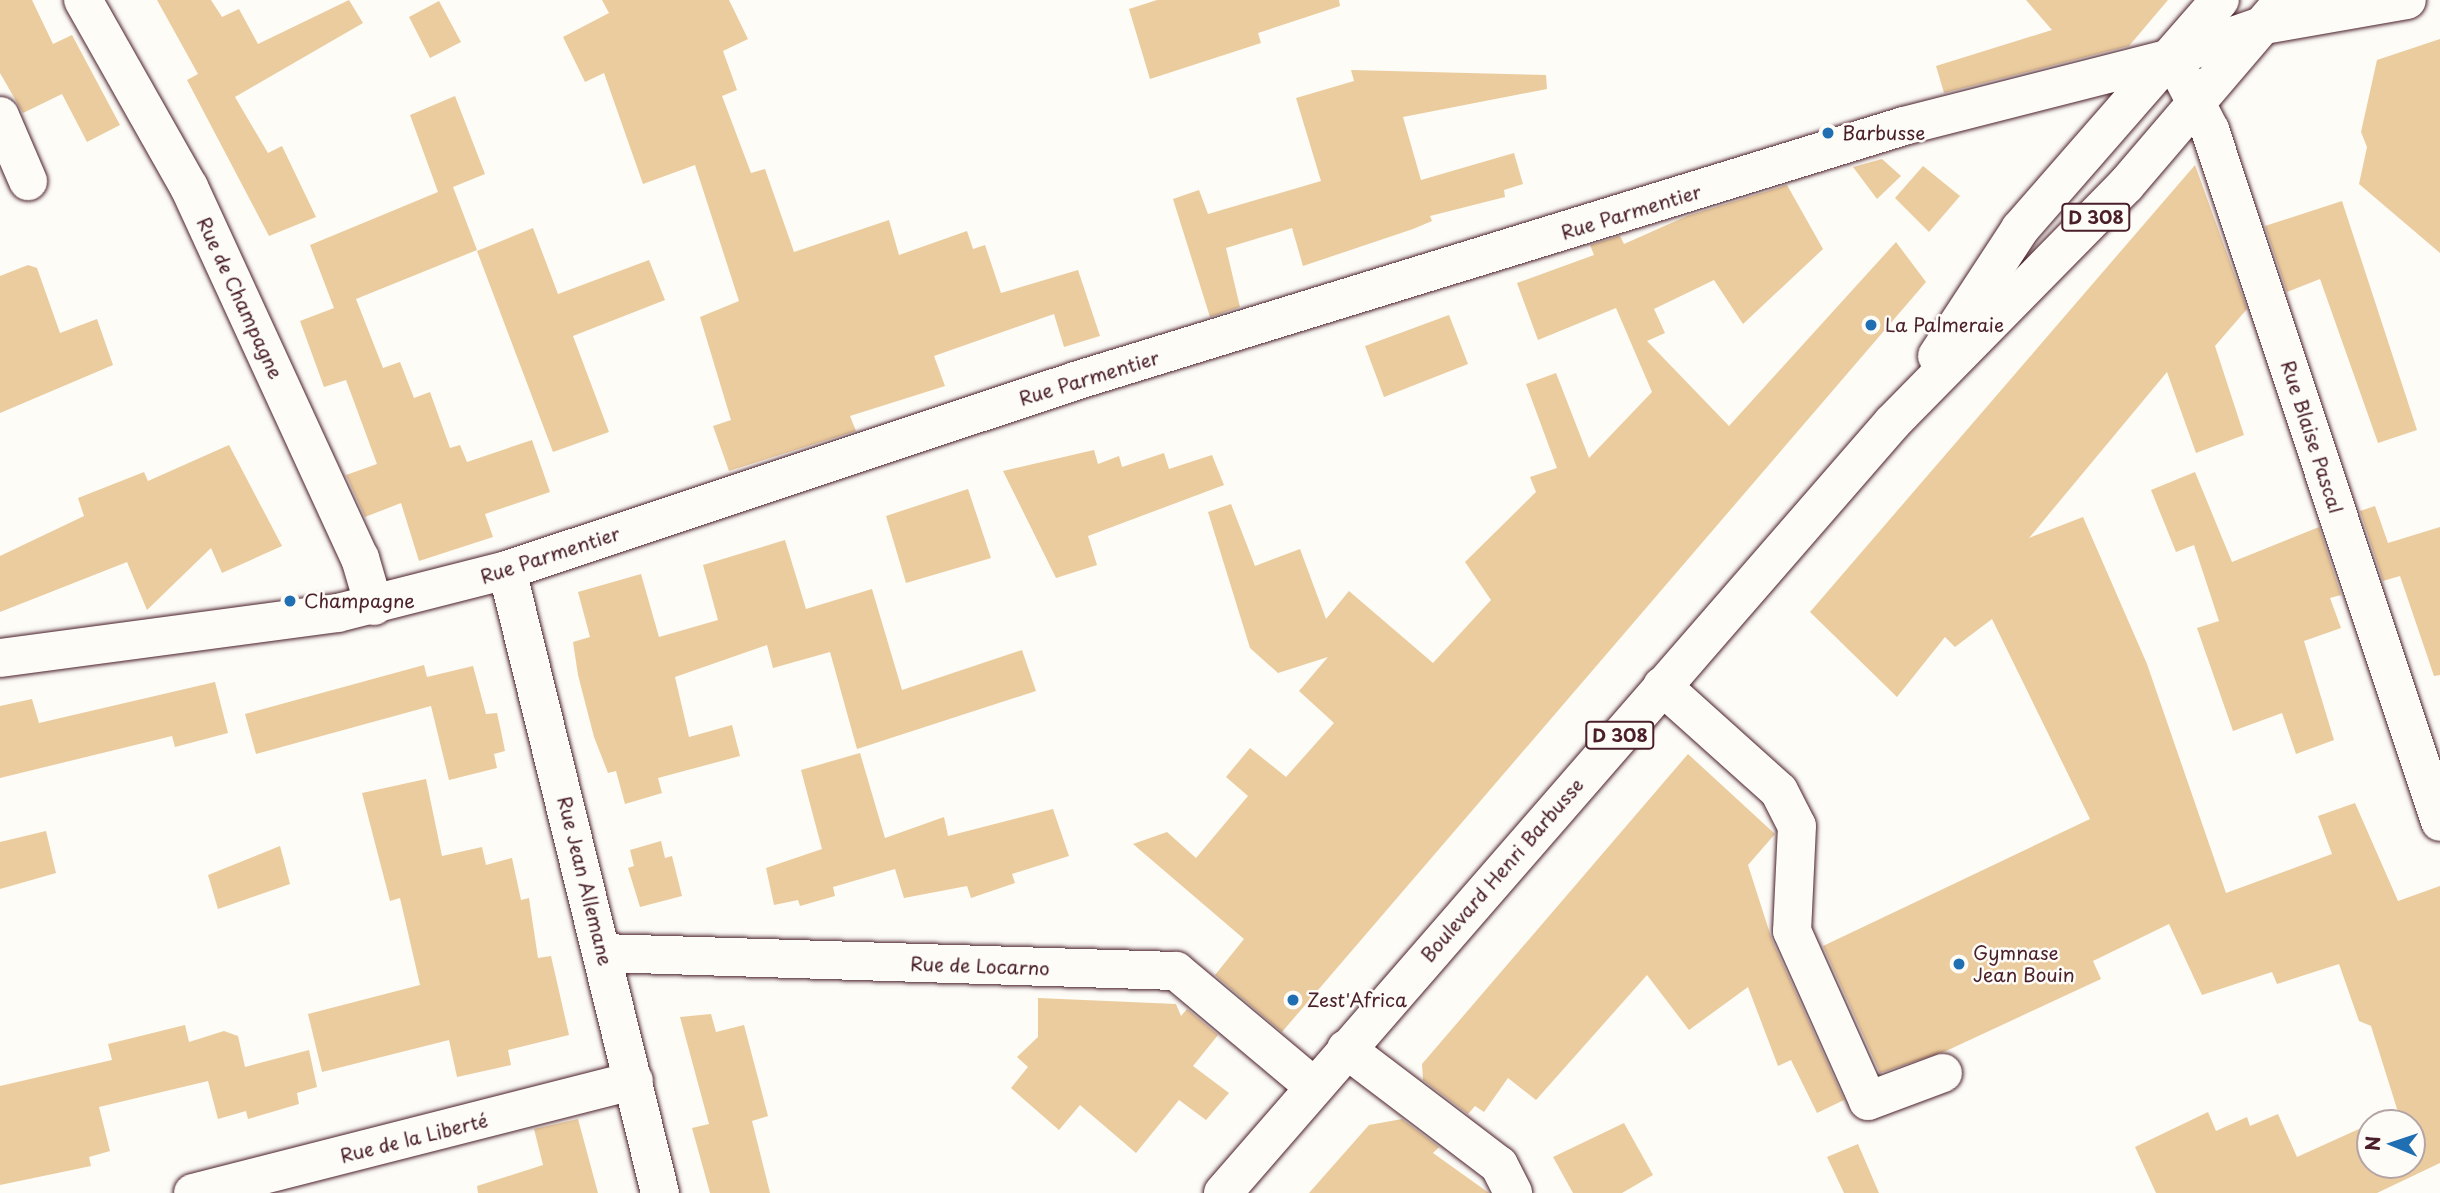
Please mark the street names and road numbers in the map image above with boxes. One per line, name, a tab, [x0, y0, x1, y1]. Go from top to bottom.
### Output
street label: Rue Parmentier	[1558, 180, 1704, 244]
road number: D 308	[2059, 202, 2133, 232]
street label: Rue de Champagne	[192, 212, 288, 384]
street label: Rue Parmentier	[1016, 346, 1162, 410]
street label: Rue Blaise Pascal	[2276, 357, 2348, 517]
street label: Rue Parmentier	[477, 522, 623, 588]
road number: D 308	[1583, 720, 1657, 750]
street label: Boulevard Henri Barbusse	[1416, 773, 1588, 967]
street label: Rue Jean Allemane	[552, 792, 618, 970]
street label: Rue de Locarno	[909, 952, 1051, 980]
street label: Rue de la Liberté	[336, 1108, 492, 1168]

